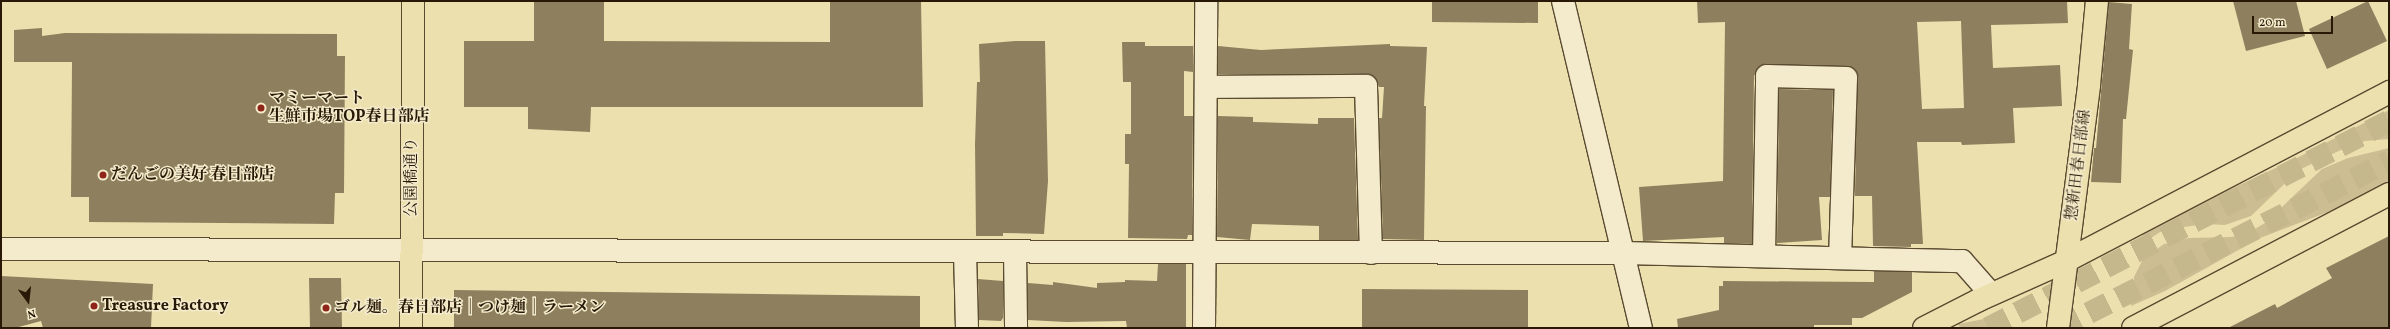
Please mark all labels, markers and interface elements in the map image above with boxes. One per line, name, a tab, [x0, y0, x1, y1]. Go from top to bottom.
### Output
scale bar	[2254, 8, 2335, 34]
text: 20 m	[2259, 15, 2286, 31]
place label: マミーマート 生鮮市場TOP春日部店	[269, 89, 429, 127]
marker: マミーマート 生鮮市場TOP春日部店	[256, 103, 266, 113]
street label: 惣新田春日部線	[2063, 108, 2095, 222]
street label: 公園橋通り	[402, 137, 422, 217]
place label: だんごの美好 春日部店	[111, 165, 274, 185]
marker: だんごの美好 春日部店	[98, 170, 108, 180]
north arrow	[8, 281, 48, 321]
place label: Treasure Factory	[102, 296, 228, 316]
place label: ゴル麺。春日部店｜つけ麺｜ラーメン	[334, 298, 606, 318]
marker: Treasure Factory	[89, 301, 99, 311]
marker: ゴル麺。春日部店｜つけ麺｜ラーメン	[321, 303, 331, 313]
text: N	[25, 305, 37, 321]

